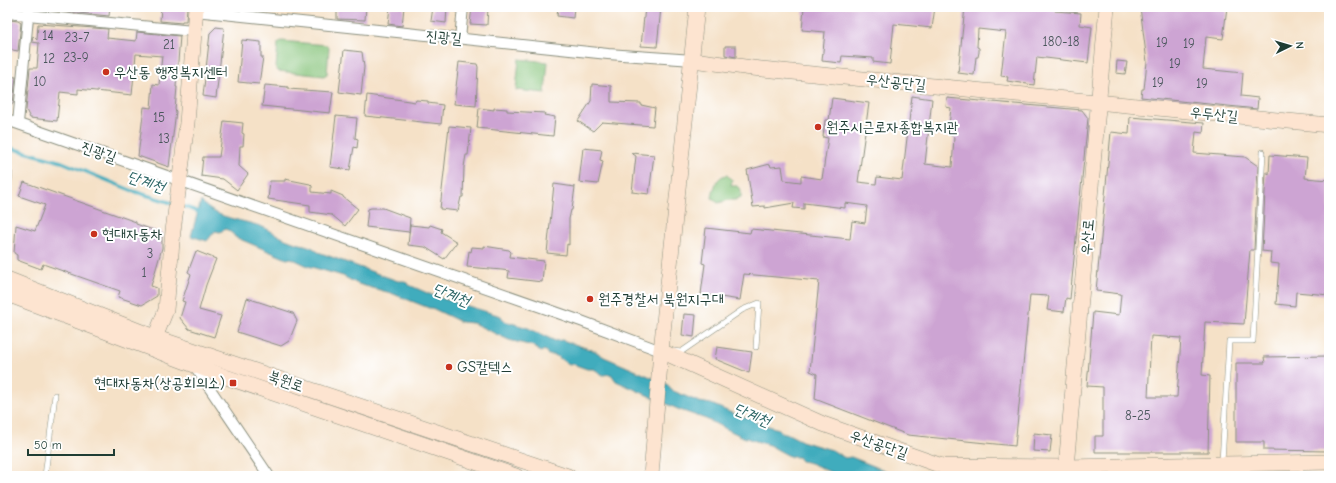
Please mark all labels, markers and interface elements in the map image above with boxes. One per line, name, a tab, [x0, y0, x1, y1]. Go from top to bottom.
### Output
street label: 진광길	[425, 26, 463, 48]
north arrow	[1270, 26, 1310, 66]
house number: 14	[42, 28, 54, 43]
house number: 23-7	[65, 30, 89, 45]
house number: 180-18	[1043, 34, 1080, 49]
house number: 19	[1156, 35, 1168, 50]
house number: 19	[1183, 36, 1195, 51]
house number: 21	[163, 37, 175, 52]
text: N	[1293, 41, 1306, 49]
house number: 23-9	[63, 50, 89, 65]
house number: 12	[43, 51, 55, 66]
house number: 19	[1169, 56, 1181, 71]
place label: 우산동 행정복지센터	[114, 63, 228, 81]
marker: 우산동 행정복지센터	[101, 67, 111, 77]
street label: 우산공단길	[865, 70, 927, 94]
house number: 10	[33, 74, 47, 89]
house number: 19	[1152, 75, 1164, 90]
house number: 19	[1196, 76, 1208, 91]
street label: 우두산길	[1189, 103, 1239, 125]
house number: 15	[153, 110, 165, 125]
place label: 원주시근로자종합복지관	[826, 118, 959, 136]
marker: 원주시근로자종합복지관	[813, 122, 823, 132]
house number: 13	[158, 131, 170, 146]
street label: 진광길	[79, 138, 119, 166]
water label: 단계천	[125, 167, 169, 197]
street label: 우산로	[1076, 218, 1098, 256]
place label: 현대자동차	[102, 225, 162, 243]
marker: 현대자동차	[89, 229, 99, 239]
house number: 3	[147, 246, 153, 261]
house number: 1	[141, 265, 147, 280]
water label: 단계천	[430, 280, 474, 311]
place label: 원주경찰서 북원지구대	[598, 290, 724, 308]
marker: 원주경찰서 북원지구대	[585, 294, 595, 304]
place label: GS칼텍스	[457, 358, 512, 376]
marker: GS칼텍스	[444, 362, 454, 372]
street label: 북원로	[266, 367, 306, 395]
place label: 현대자동차(상공회의소)	[94, 374, 225, 392]
marker: 현대자동차(상공회의소)	[228, 378, 238, 388]
water label: 단계천	[731, 399, 775, 431]
house number: 8-25	[1125, 408, 1151, 423]
street label: 우산공단길	[848, 426, 910, 462]
scale bar	[28, 431, 114, 457]
text: 50 m	[34, 438, 62, 452]

